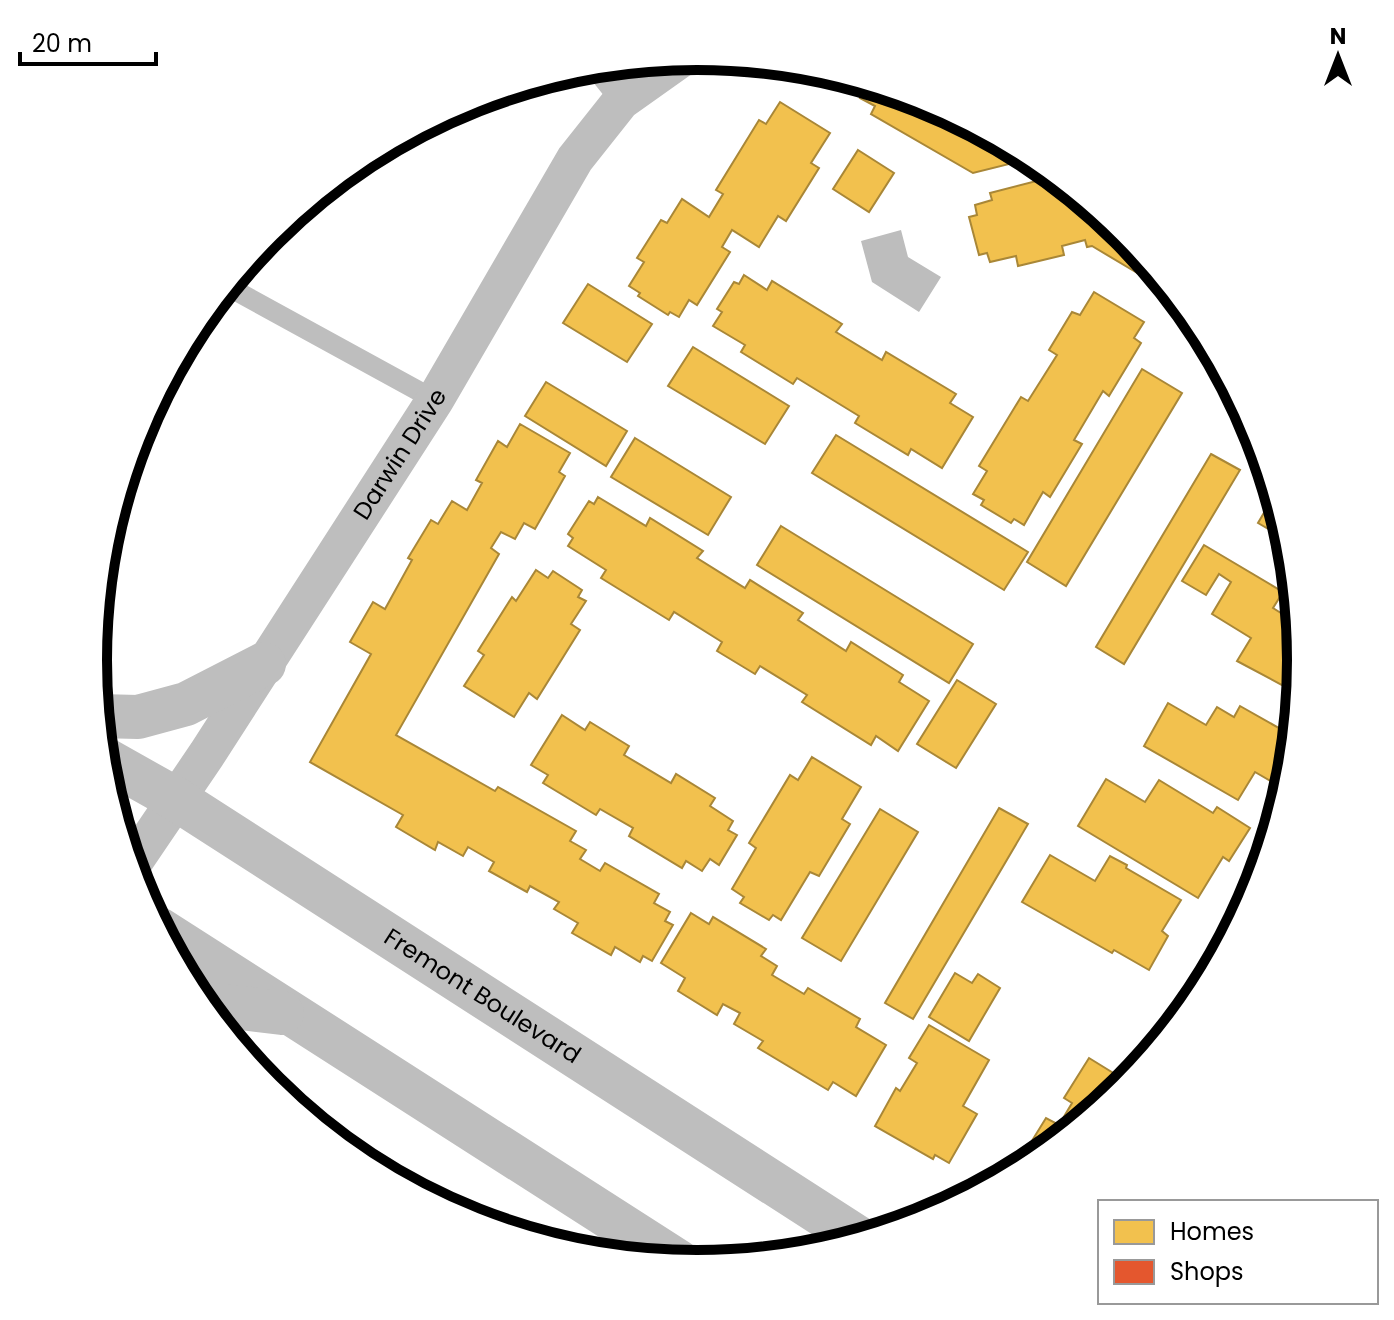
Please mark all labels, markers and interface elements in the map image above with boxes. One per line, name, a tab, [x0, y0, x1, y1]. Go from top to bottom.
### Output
scale bar	[20, 16, 156, 66]
north arrow	[1298, 16, 1378, 96]
text: N	[1330, 21, 1346, 52]
text: 20 m	[32, 27, 92, 60]
street label: Darwin Drive	[345, 382, 454, 526]
street label: Fremont Boulevard	[378, 920, 587, 1071]
legend	[1098, 1200, 1378, 1304]
text: Homes	[1170, 1215, 1254, 1248]
text: Shops	[1170, 1255, 1244, 1288]

